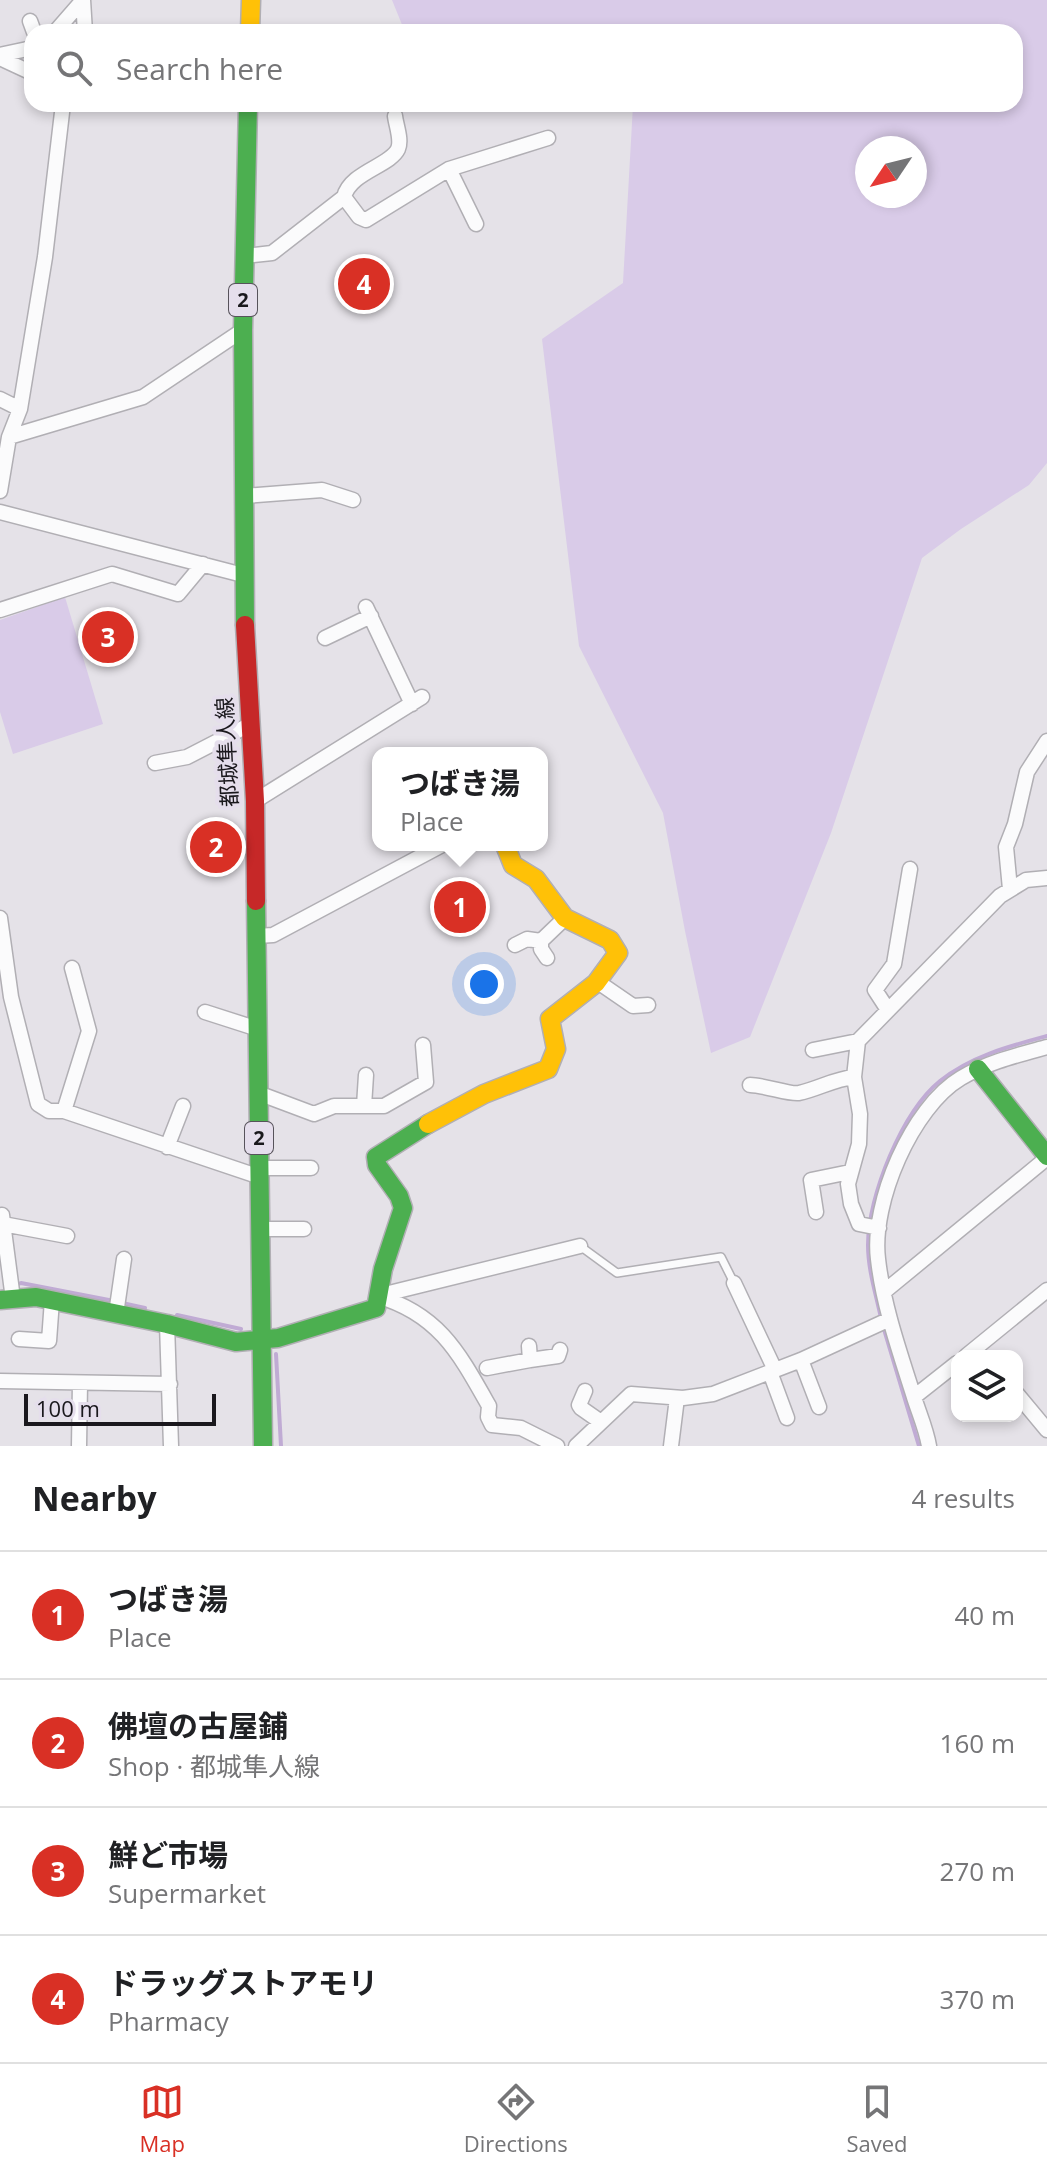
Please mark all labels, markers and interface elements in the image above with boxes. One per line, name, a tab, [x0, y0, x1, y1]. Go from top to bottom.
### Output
search box	[24, 24, 1023, 112]
icon: search	[52, 46, 96, 90]
text: Search here	[116, 48, 283, 89]
north arrow	[855, 136, 927, 208]
pin: 4	[338, 254, 390, 314]
road number: 2	[229, 284, 257, 316]
pin: 3	[82, 607, 134, 667]
street label: 都城隼人線	[208, 696, 244, 808]
popup	[372, 747, 548, 851]
text: つばき湯	[400, 762, 520, 803]
text: Place	[400, 803, 464, 839]
pin: 2	[190, 817, 242, 877]
pin: 1	[434, 877, 486, 937]
your location	[464, 964, 504, 1004]
road number: 2	[245, 1122, 273, 1154]
map controls	[951, 1350, 1023, 1422]
button: layers	[951, 1350, 1023, 1422]
scale bar	[24, 1390, 216, 1426]
text: 100 m	[36, 1393, 100, 1423]
text: Nearby	[32, 1475, 157, 1521]
text: 4 results	[912, 1480, 1015, 1516]
text: つばき湯	[108, 1578, 228, 1619]
text: 1	[51, 1597, 65, 1633]
text: 40 m	[954, 1597, 1015, 1633]
text: Place	[108, 1619, 172, 1655]
text: 佛壇の古屋鋪	[108, 1705, 288, 1746]
text: 2	[51, 1725, 65, 1761]
text: 160 m	[940, 1725, 1015, 1761]
text: Shop · 都城隼人線	[108, 1748, 320, 1784]
text: 鮮ど市場	[108, 1834, 228, 1875]
text: 3	[51, 1853, 65, 1889]
text: 270 m	[940, 1853, 1015, 1889]
text: Supermarket	[108, 1875, 266, 1911]
text: ドラッグストアモリ	[108, 1962, 378, 2003]
text: 4	[51, 1981, 65, 2017]
text: 370 m	[940, 1981, 1015, 2017]
text: Pharmacy	[108, 2003, 229, 2039]
tab: Map	[139, 2080, 185, 2158]
tab: Directions	[464, 2080, 568, 2158]
tab: Saved	[846, 2080, 908, 2158]

